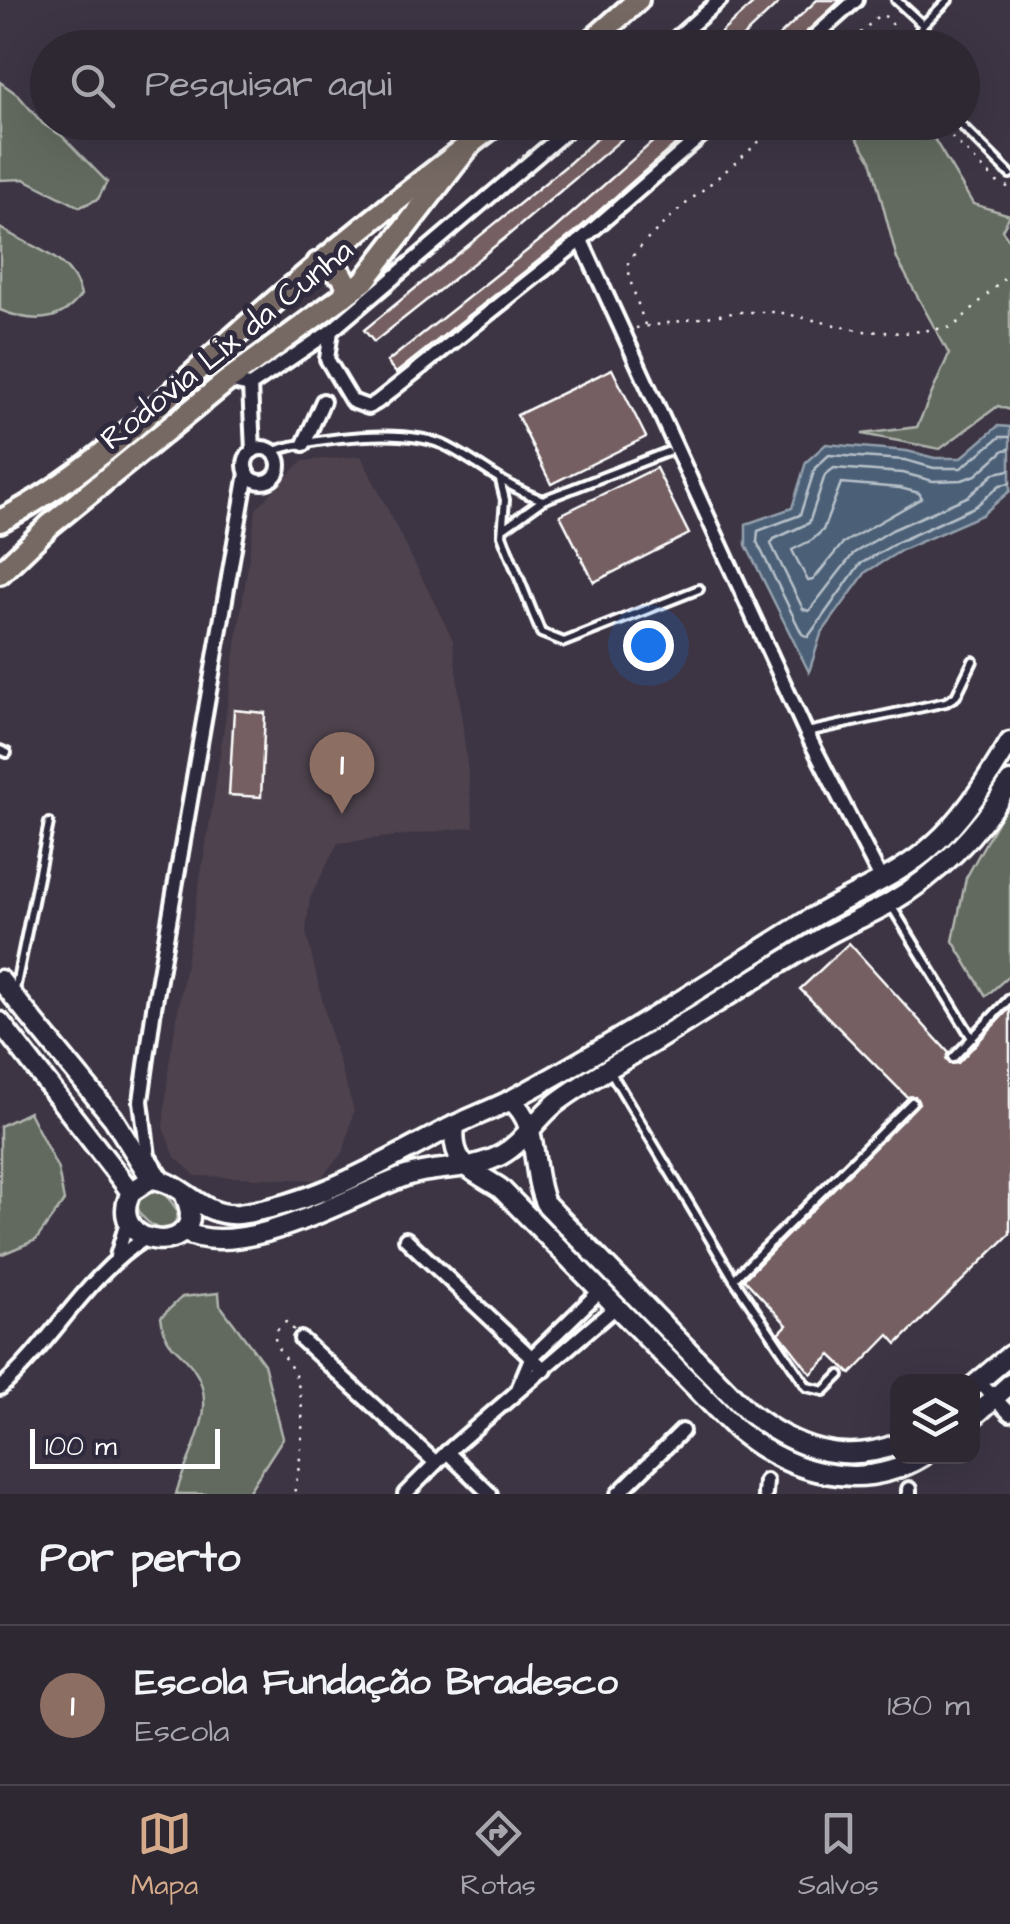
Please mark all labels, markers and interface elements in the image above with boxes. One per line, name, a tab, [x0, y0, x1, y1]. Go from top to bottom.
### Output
search box	[30, 30, 980, 140]
icon: search	[65, 58, 120, 113]
text: Pesquisar aqui	[145, 59, 392, 111]
street label: Rodovia Lix da Cunha	[91, 229, 363, 461]
your location	[623, 620, 674, 671]
pin: 1	[310, 732, 374, 814]
map controls	[890, 1374, 980, 1464]
button: layers	[890, 1374, 980, 1464]
scale bar	[30, 1424, 220, 1468]
text: 100 m	[45, 1427, 117, 1466]
text: Por perto	[40, 1530, 240, 1588]
text: Escola Fundação Bradesco	[135, 1657, 618, 1709]
text: 1	[70, 1683, 75, 1728]
text: 180 m	[887, 1683, 970, 1728]
text: Escola	[135, 1709, 230, 1754]
tab: Mapa	[131, 1806, 198, 1905]
tab: Rotas	[460, 1806, 536, 1905]
tab: Salvos	[798, 1806, 879, 1905]

